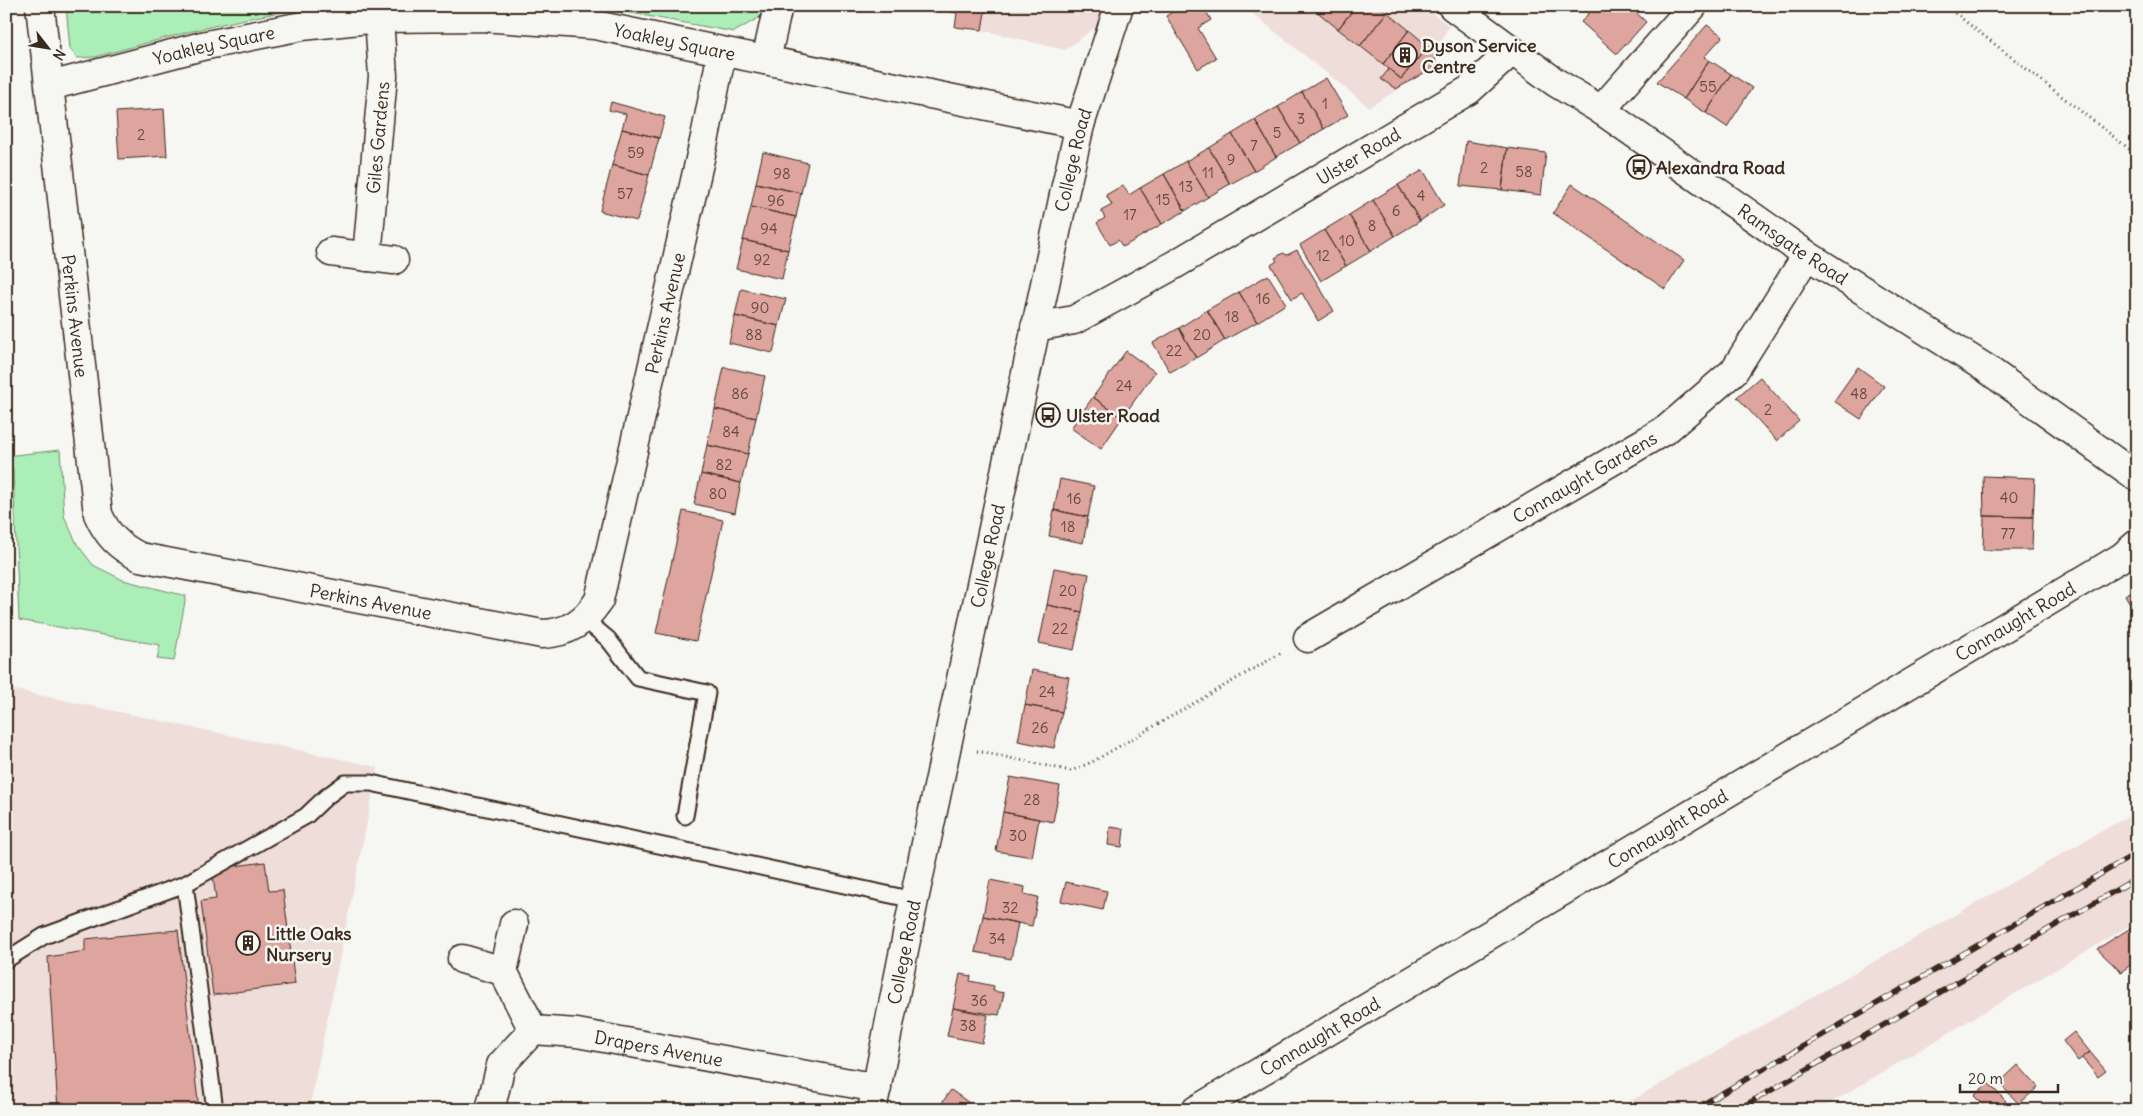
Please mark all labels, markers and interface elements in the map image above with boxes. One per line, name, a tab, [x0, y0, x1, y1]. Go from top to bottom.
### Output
street label: Yoakley Square	[611, 18, 737, 65]
street label: Yoakley Square	[151, 20, 277, 70]
north arrow	[22, 22, 72, 72]
place label: Dyson Service Centre	[1422, 34, 1537, 78]
building icon: Dyson Service Centre	[1392, 42, 1418, 68]
text: N	[49, 46, 69, 63]
house number: 55	[1699, 77, 1717, 96]
street label: Giles Gardens	[361, 80, 394, 195]
house number: 1	[1322, 94, 1328, 113]
street label: College Road	[1049, 105, 1096, 214]
house number: 3	[1297, 109, 1305, 128]
street label: Ulster Road	[1312, 122, 1405, 190]
house number: 5	[1273, 123, 1281, 142]
house number: 2	[137, 125, 145, 144]
house number: 7	[1250, 136, 1258, 155]
house number: 59	[627, 143, 645, 162]
house number: 9	[1227, 150, 1235, 169]
bus stop icon: Alexandra Road	[1626, 154, 1652, 180]
place label: Alexandra Road	[1656, 156, 1785, 179]
house number: 2	[1480, 158, 1488, 177]
house number: 58	[1515, 162, 1533, 181]
house number: 11	[1202, 163, 1214, 182]
house number: 98	[773, 164, 791, 183]
house number: 13	[1179, 177, 1193, 196]
house number: 57	[617, 184, 633, 203]
house number: 4	[1417, 186, 1426, 205]
house number: 15	[1156, 190, 1170, 209]
house number: 96	[767, 191, 785, 210]
street label: Ramsgate Road	[1733, 199, 1853, 290]
house number: 6	[1392, 201, 1400, 220]
house number: 17	[1123, 205, 1137, 224]
house number: 8	[1368, 216, 1376, 235]
house number: 94	[760, 219, 778, 238]
house number: 10	[1339, 231, 1355, 250]
house number: 12	[1316, 246, 1330, 265]
street label: Perkins Avenue	[640, 250, 690, 376]
house number: 92	[754, 250, 770, 269]
street label: Perkins Avenue	[57, 253, 94, 379]
house number: 16	[1256, 289, 1270, 308]
house number: 90	[751, 298, 769, 317]
house number: 18	[1225, 307, 1239, 326]
house number: 88	[745, 325, 763, 344]
house number: 20	[1193, 325, 1211, 344]
house number: 22	[1166, 341, 1182, 360]
house number: 24	[1116, 376, 1133, 395]
house number: 86	[731, 384, 749, 403]
house number: 48	[1850, 384, 1868, 403]
house number: 2	[1764, 400, 1772, 419]
bus stop icon: Ulster Road	[1035, 402, 1061, 428]
place label: Ulster Road	[1066, 404, 1160, 427]
house number: 84	[722, 422, 740, 441]
street label: Connaught Gardens	[1508, 426, 1661, 528]
house number: 82	[716, 455, 732, 474]
house number: 80	[709, 484, 727, 503]
house number: 40	[2000, 488, 2018, 507]
house number: 16	[1067, 489, 1081, 508]
street label: College Road	[965, 501, 1010, 610]
house number: 18	[1061, 517, 1075, 536]
house number: 77	[2001, 524, 2015, 543]
street label: Connaught Road	[1951, 576, 2080, 666]
street label: Perkins Avenue	[308, 578, 434, 624]
house number: 20	[1059, 581, 1077, 600]
house number: 22	[1052, 619, 1068, 638]
house number: 24	[1039, 682, 1056, 701]
house number: 26	[1032, 718, 1048, 737]
street label: Connaught Road	[1603, 784, 1732, 873]
house number: 28	[1024, 790, 1040, 809]
house number: 30	[1009, 826, 1027, 845]
street label: College Road	[882, 898, 925, 1006]
house number: 32	[1002, 898, 1018, 917]
place label: Little Oaks Nursery	[266, 922, 352, 966]
house number: 34	[988, 929, 1006, 948]
building icon: Little Oaks Nursery	[235, 930, 261, 956]
house number: 36	[970, 991, 988, 1010]
street label: Connaught Road	[1255, 991, 1384, 1081]
house number: 38	[959, 1016, 977, 1035]
street label: Drapers Avenue	[593, 1025, 725, 1071]
scale bar	[1960, 1061, 2058, 1093]
text: 20 m	[1968, 1069, 2003, 1088]

